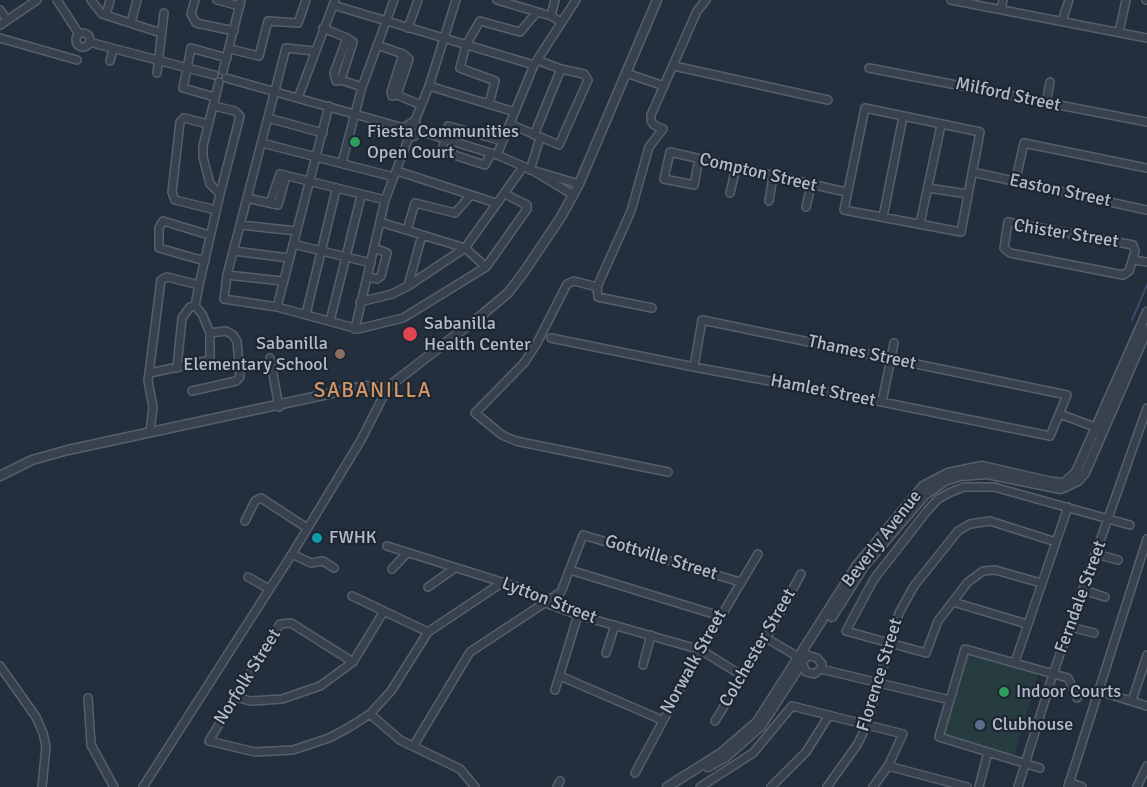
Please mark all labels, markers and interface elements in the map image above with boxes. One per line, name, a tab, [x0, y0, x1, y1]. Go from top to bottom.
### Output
street label: Milford Street	[954, 73, 1062, 117]
place label: Fiesta Communities Open Court	[367, 121, 519, 164]
marker: Fiesta Communities Open Court	[348, 135, 362, 149]
street label: Compton Street	[697, 149, 819, 197]
street label: Easton Street	[1007, 170, 1113, 212]
street label: Chister Street	[1012, 215, 1120, 253]
place label: Sabanilla Health Center	[424, 313, 531, 356]
marker: Sabanilla Health Center	[401, 325, 419, 343]
street label: Thames Street	[806, 331, 918, 375]
place label: Sabanilla Elementary School	[183, 333, 328, 376]
marker: Sabanilla Elementary School	[333, 347, 347, 361]
street label: Hamlet Street	[768, 370, 878, 412]
district label: SABANILLA	[314, 378, 432, 404]
street label: Beverly Avenue	[837, 486, 927, 592]
place label: FWHK	[329, 527, 377, 549]
marker: FWHK	[310, 531, 324, 545]
street label: Gottville Street	[602, 531, 720, 585]
street label: Ferndale Street	[1051, 538, 1111, 656]
street label: Lytton Street	[499, 573, 599, 629]
street label: Colchester Street	[715, 585, 801, 711]
street label: Norwalk Street	[657, 606, 731, 718]
street label: Florence Street	[853, 616, 907, 734]
street label: Norfolk Street	[210, 625, 286, 729]
place label: Indoor Courts	[1016, 681, 1121, 703]
marker: Indoor Courts	[997, 685, 1011, 699]
place label: Clubhouse	[992, 714, 1073, 736]
marker: Clubhouse	[973, 718, 987, 732]

